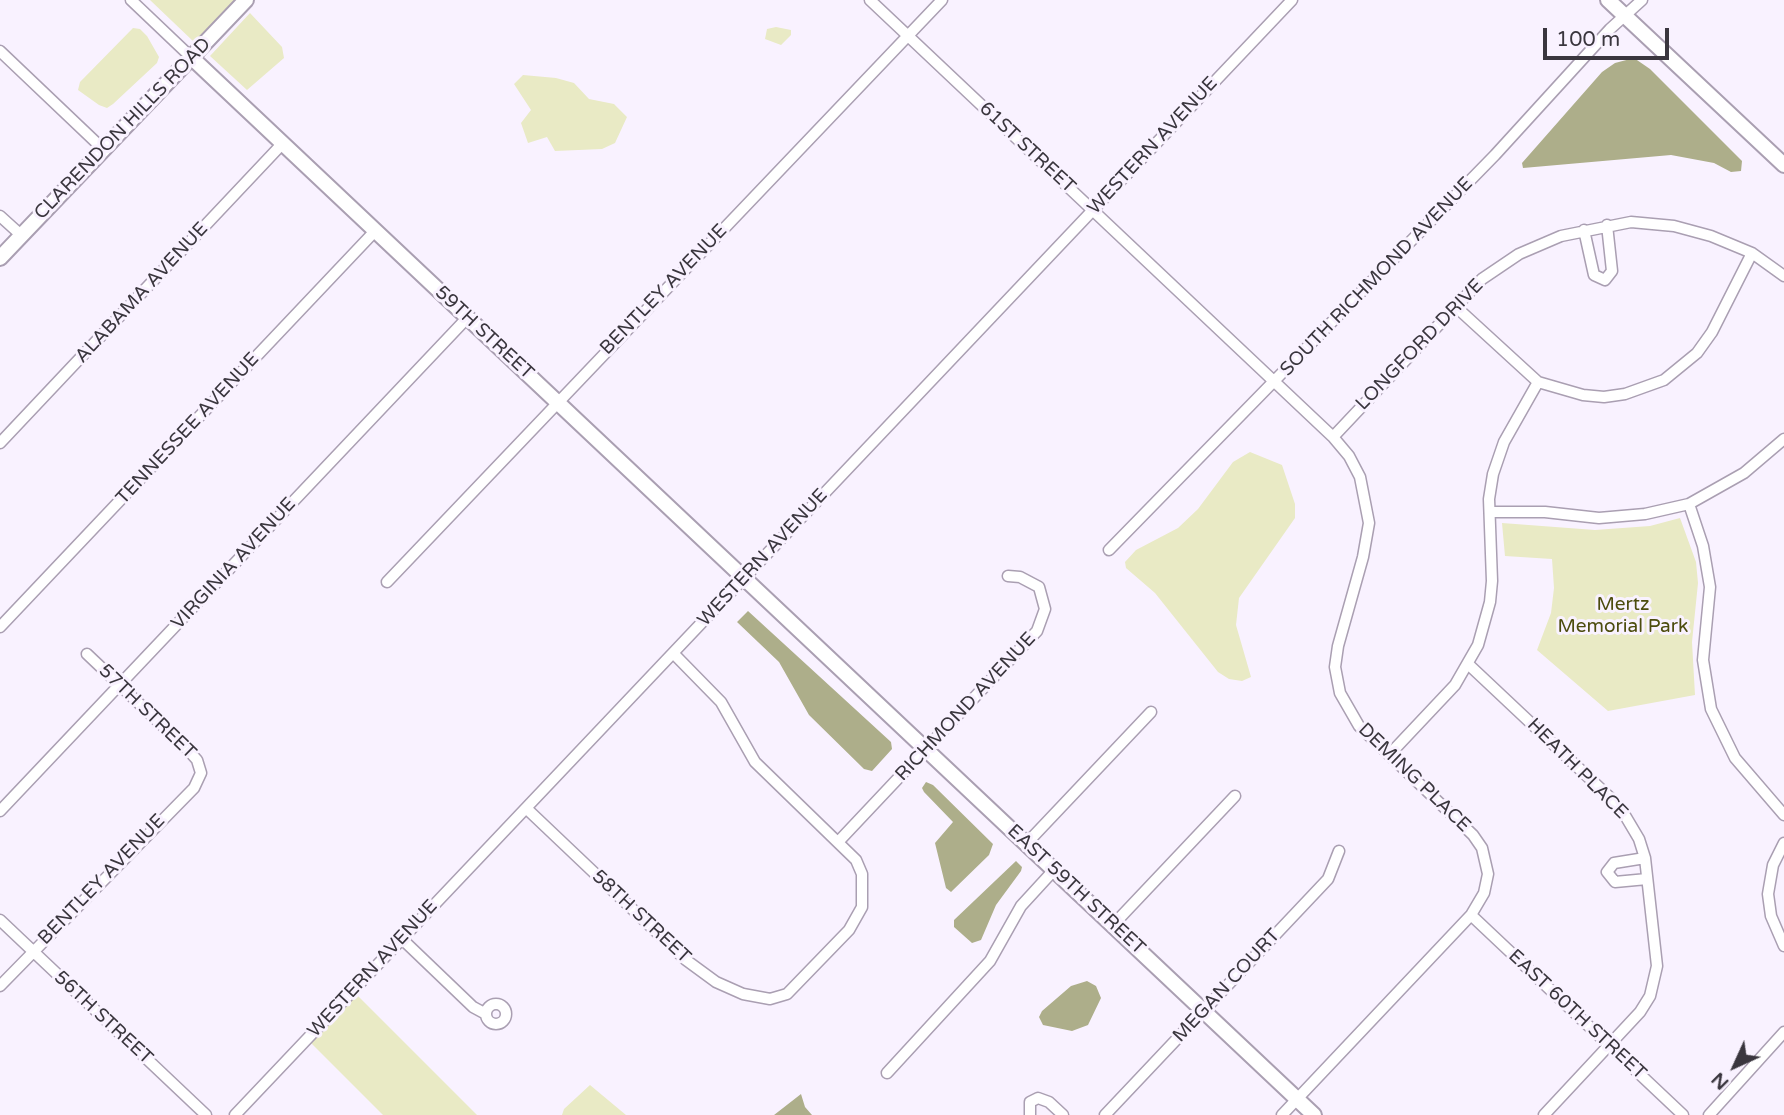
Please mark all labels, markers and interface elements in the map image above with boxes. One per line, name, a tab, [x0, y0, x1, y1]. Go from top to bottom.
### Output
scale bar	[1546, 14, 1672, 58]
text: 100 m	[1556, 27, 1620, 52]
street label: CLARENDON HILLS ROAD	[30, 33, 216, 225]
street label: WESTERN AVENUE	[1083, 72, 1223, 220]
street label: 61ST STREET	[974, 98, 1080, 198]
street label: SOUTH RICHMOND AVENUE	[1276, 173, 1478, 381]
street label: ALABAMA AVENUE	[71, 218, 213, 368]
street label: BENTLEY AVENUE	[596, 220, 732, 360]
street label: LONGFORD DRIVE	[1351, 275, 1489, 415]
street label: 59TH STREET	[430, 281, 538, 385]
street label: TENNESSEE AVENUE	[112, 348, 264, 510]
street label: WESTERN AVENUE	[693, 484, 833, 632]
street label: VIRGINIA AVENUE	[167, 493, 301, 635]
park label: Mertz Memorial Park	[1558, 594, 1688, 638]
street label: RICHMOND AVENUE	[891, 628, 1041, 786]
street label: 57TH STREET	[94, 660, 200, 764]
street label: HEATH PLACE	[1522, 714, 1632, 824]
street label: DEMING PLACE	[1353, 719, 1475, 837]
street label: BENTLEY AVENUE	[34, 810, 170, 950]
street label: EAST 59TH STREET	[1002, 820, 1150, 960]
street label: 58TH STREET	[587, 865, 695, 969]
street label: WESTERN AVENUE	[303, 895, 443, 1043]
street label: MEGAN COURT	[1169, 925, 1285, 1047]
street label: EAST 60TH STREET	[1503, 945, 1651, 1085]
street label: 56TH STREET	[49, 966, 157, 1070]
north arrow	[1700, 1031, 1770, 1101]
text: N	[1707, 1068, 1733, 1094]

